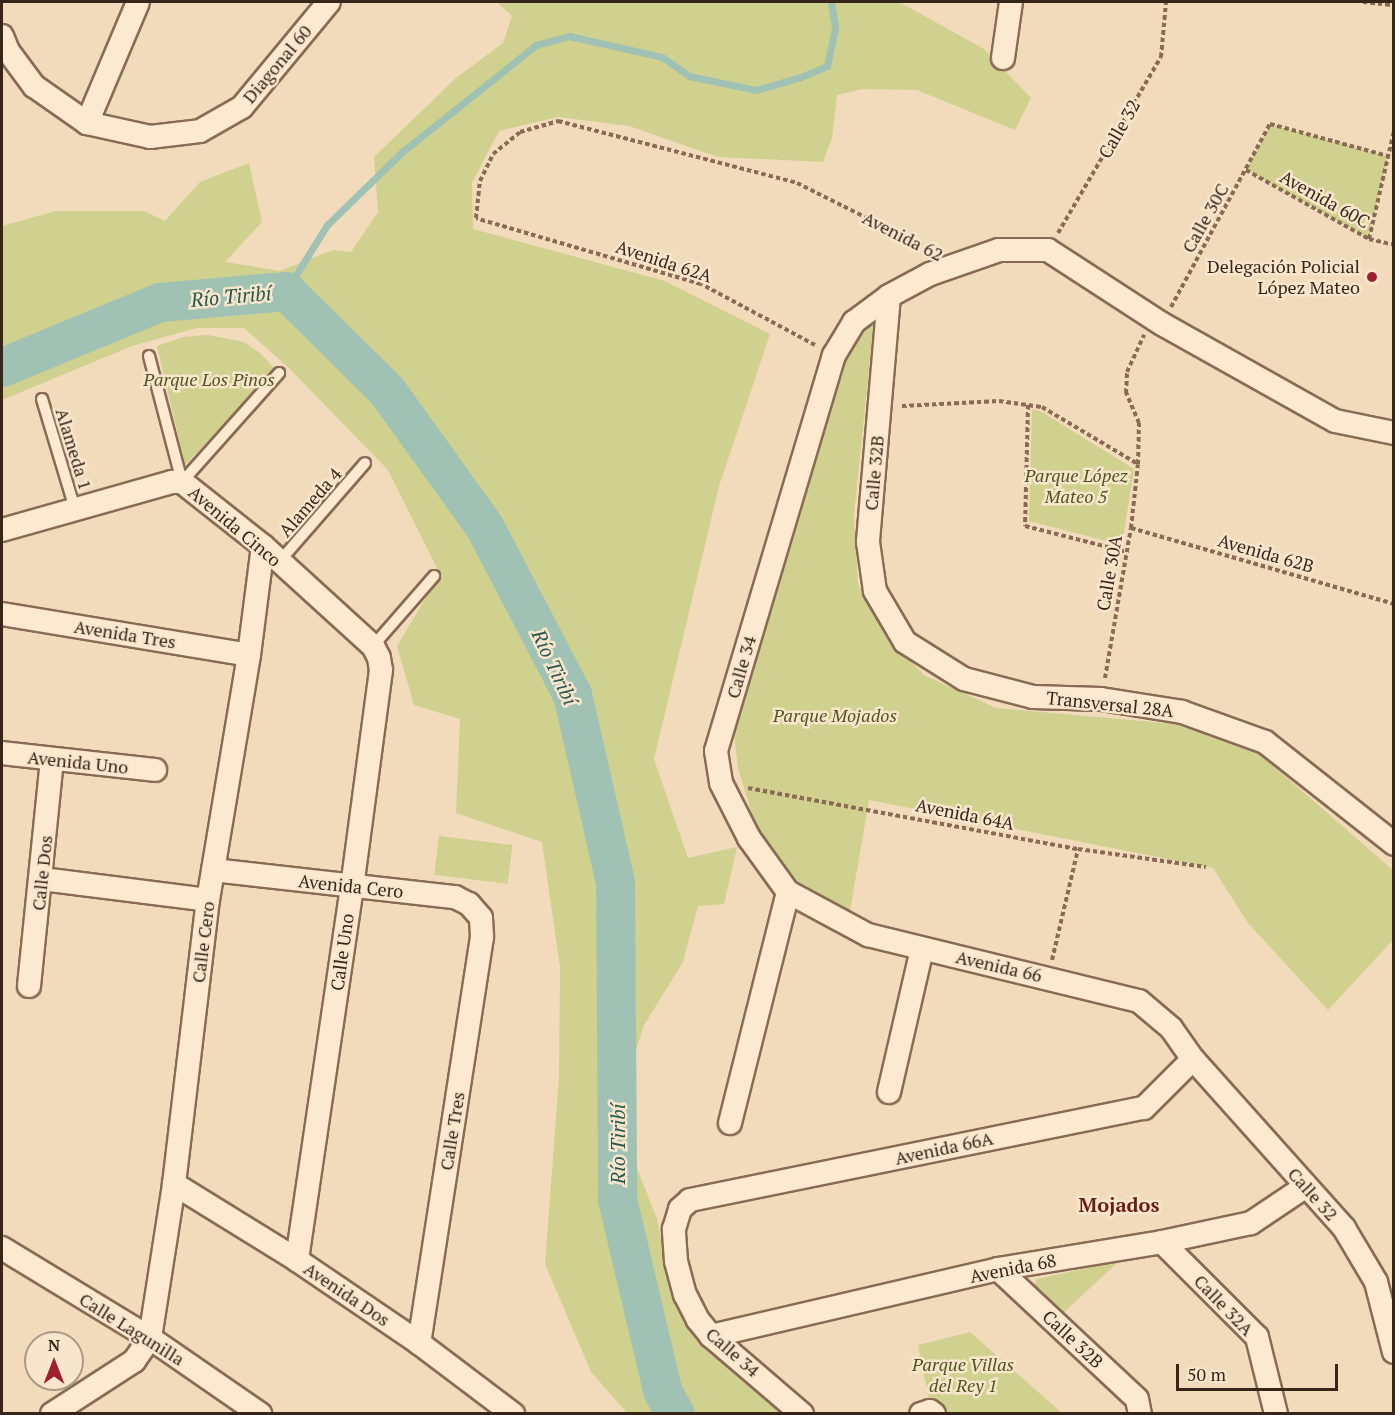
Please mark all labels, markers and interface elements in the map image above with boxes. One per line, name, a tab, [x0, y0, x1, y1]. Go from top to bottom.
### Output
street label: Diagonal 60	[238, 21, 316, 107]
street label: Calle 32	[1094, 96, 1144, 162]
street label: Avenida 60C	[1276, 166, 1374, 232]
street label: Calle 30C	[1177, 180, 1233, 256]
street label: Avenida 62	[859, 206, 947, 266]
street label: Avenida 62A	[613, 235, 715, 287]
place label: Delegación Policial López Mateo	[1207, 256, 1360, 298]
marker: Delegación Policial López Mateo	[1365, 270, 1379, 284]
water label: Río Tiribí	[190, 281, 272, 311]
park label: Parque Los Pinos	[143, 368, 275, 390]
street label: Alameda 1	[51, 405, 97, 493]
street label: Calle 32B	[860, 435, 888, 511]
street label: Alameda 4	[274, 463, 346, 541]
park label: Parque López Mateo 5	[1024, 465, 1128, 508]
street label: Avenida Cinco	[184, 481, 286, 571]
street label: Avenida 62B	[1216, 529, 1316, 577]
street label: Calle 30A	[1092, 533, 1126, 613]
street label: Avenida Tres	[73, 615, 177, 653]
water label: Río Tiribí	[527, 625, 583, 709]
street label: Calle 34	[722, 633, 760, 701]
street label: Transversal 28A	[1045, 687, 1175, 721]
park label: Parque Mojados	[773, 704, 897, 726]
street label: Avenida Uno	[27, 746, 129, 778]
street label: Avenida 64A	[914, 794, 1016, 834]
street label: Calle Dos	[27, 834, 57, 912]
street label: Avenida Cero	[297, 870, 405, 902]
street label: Calle Cero	[187, 900, 219, 984]
street label: Calle Uno	[326, 912, 358, 992]
street label: Avenida 66	[954, 946, 1044, 986]
street label: Calle Tres	[435, 1090, 469, 1172]
water label: Río Tiribí	[605, 1104, 629, 1184]
street label: Avenida 66A	[893, 1127, 995, 1169]
street label: Calle 32	[1284, 1163, 1342, 1225]
district label: Mojados	[1079, 1192, 1159, 1216]
street label: Avenida 68	[968, 1249, 1058, 1287]
street label: Avenida Dos	[300, 1257, 394, 1331]
street label: Calle 32A	[1190, 1270, 1258, 1340]
street label: Calle Lagunilla	[75, 1288, 189, 1370]
street label: Calle 32B	[1038, 1305, 1108, 1373]
street label: Calle 34	[702, 1323, 764, 1381]
north arrow	[24, 1331, 84, 1391]
text: N	[48, 1334, 60, 1356]
scale bar	[1179, 1352, 1341, 1390]
park label: Parque Villas del Rey 1	[912, 1354, 1014, 1396]
text: 50 m	[1187, 1362, 1226, 1386]

